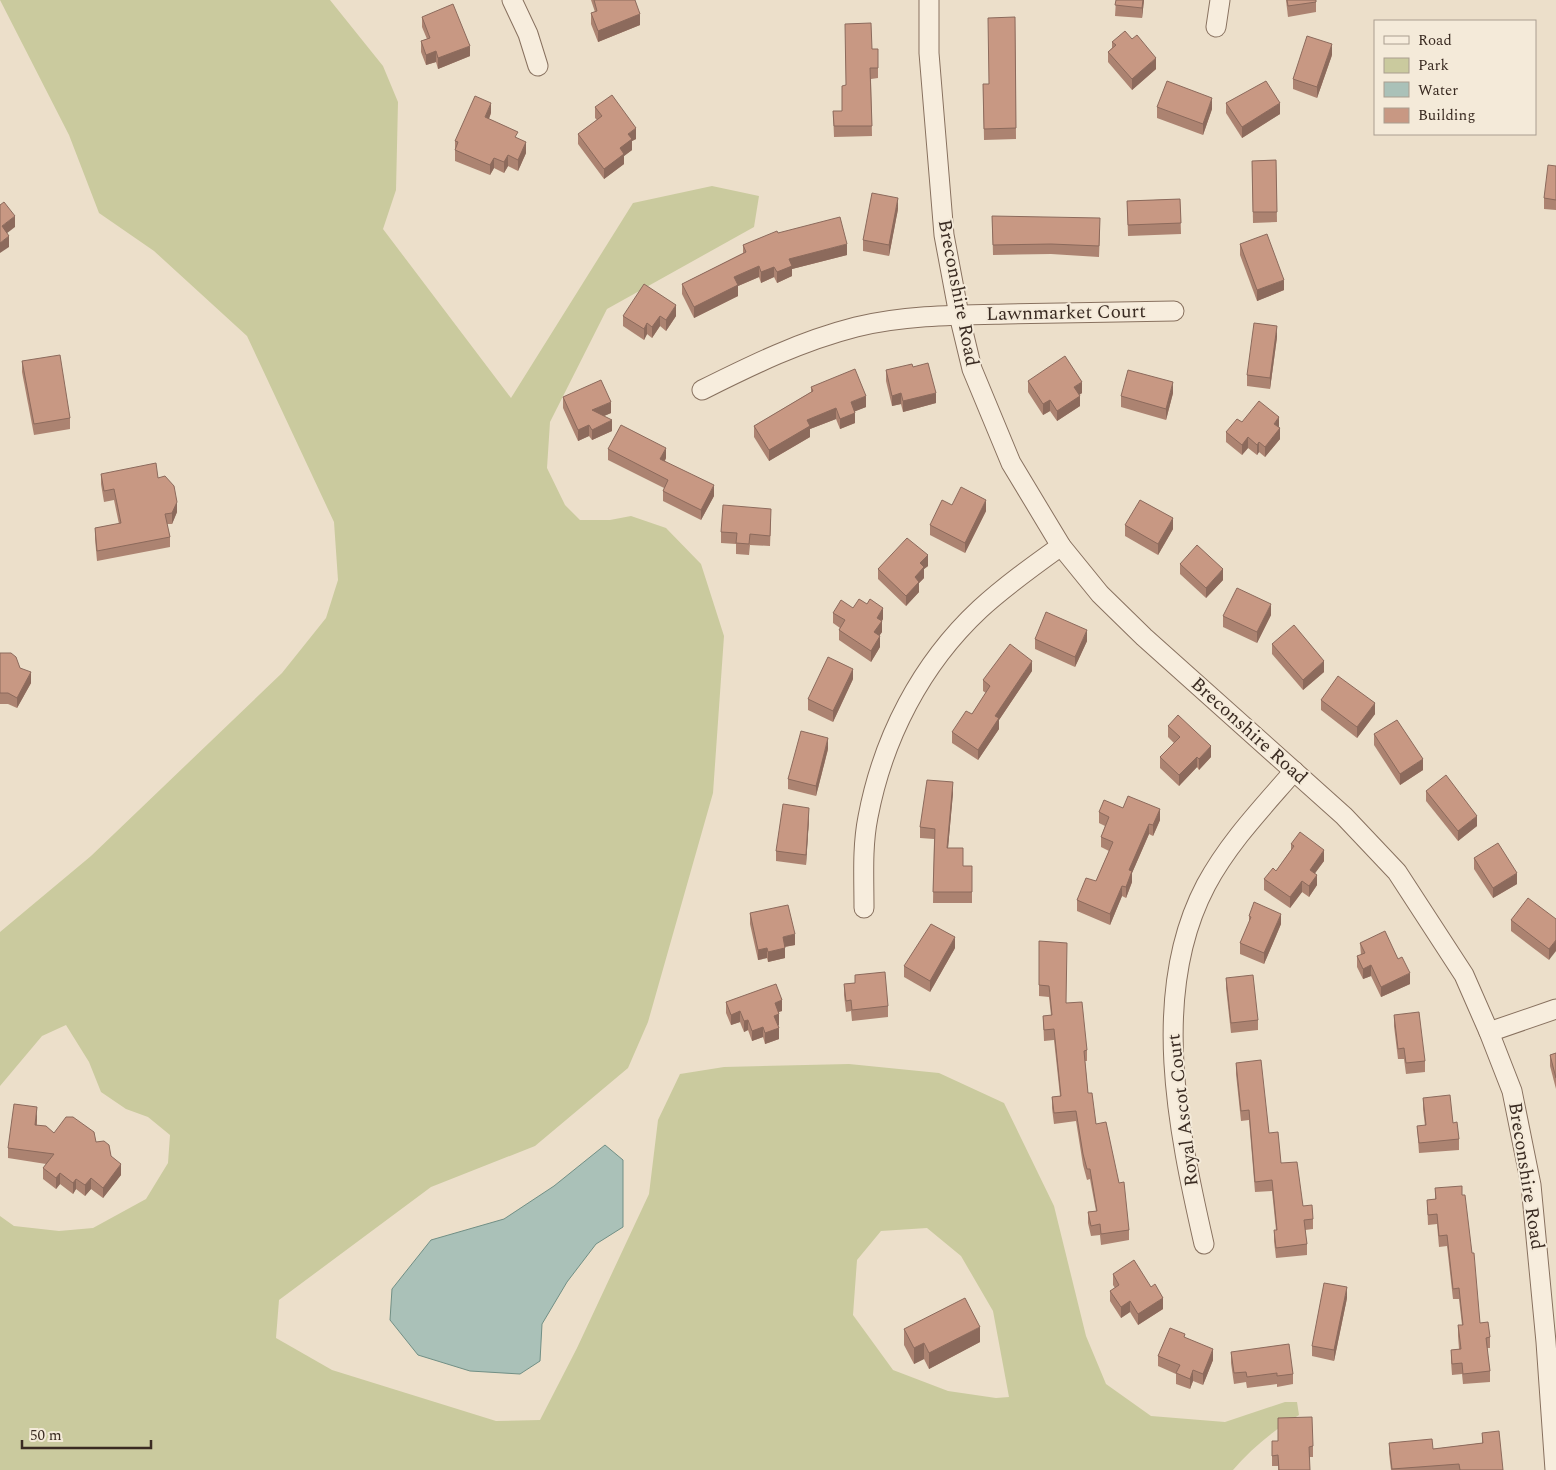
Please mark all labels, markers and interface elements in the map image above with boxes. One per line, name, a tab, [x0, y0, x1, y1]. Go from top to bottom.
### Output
legend	[1374, 20, 1536, 135]
text: Road	[1418, 29, 1452, 52]
text: Park	[1418, 54, 1449, 77]
text: Water	[1418, 79, 1458, 102]
text: Building	[1418, 104, 1475, 127]
street label: Breconshire Road	[930, 217, 986, 369]
street label: Lawnmarket Court	[986, 297, 1146, 329]
street label: Breconshire Road	[1184, 670, 1314, 792]
street label: Royal Ascot Court	[1159, 1032, 1207, 1188]
street label: Breconshire Road	[1500, 1100, 1552, 1252]
scale bar	[22, 1418, 151, 1450]
text: 50 m	[30, 1424, 62, 1447]

